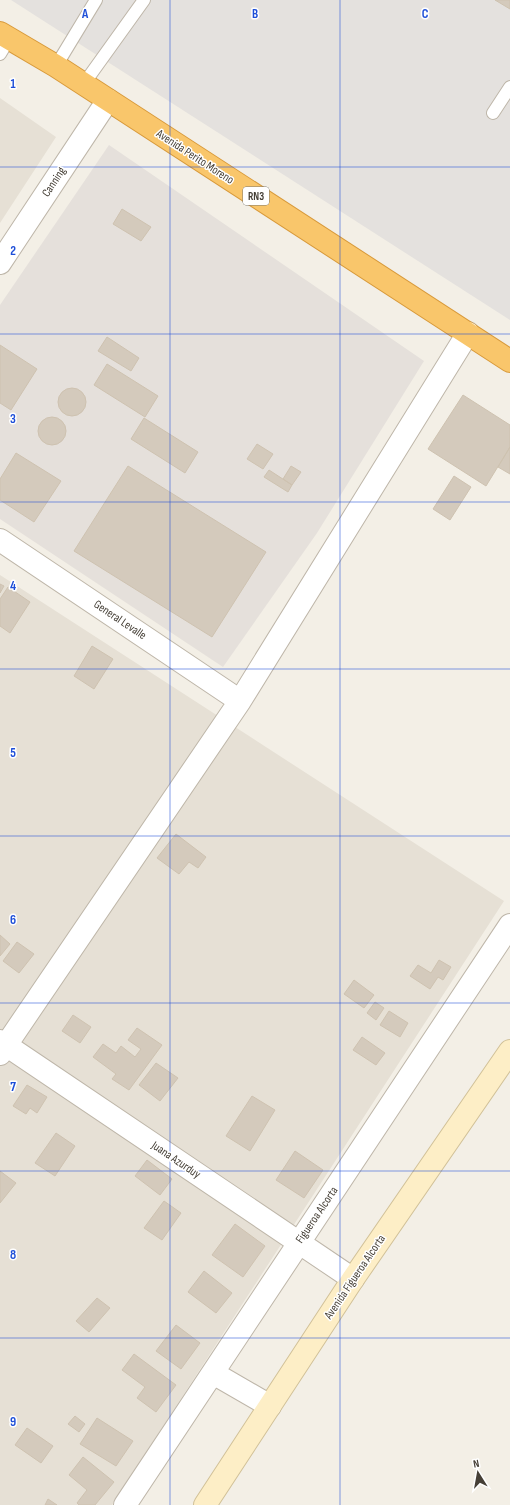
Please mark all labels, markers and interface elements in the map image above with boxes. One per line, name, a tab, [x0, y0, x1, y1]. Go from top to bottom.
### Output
text: A	[81, 6, 89, 22]
text: B	[252, 6, 258, 22]
text: C	[422, 6, 429, 22]
text: 1	[10, 76, 16, 92]
street label: Avenida Perito Moreno	[153, 126, 237, 188]
street label: Canning	[39, 164, 69, 200]
road number: RN3	[243, 187, 269, 205]
text: 2	[10, 243, 16, 259]
text: 3	[10, 411, 16, 427]
text: 4	[10, 578, 16, 594]
street label: General Levalle	[91, 597, 149, 643]
text: 5	[10, 745, 16, 761]
text: 6	[10, 912, 16, 928]
text: 7	[10, 1079, 16, 1095]
street label: Juana Azurduy	[148, 1138, 204, 1182]
street label: Figueroa Alcorta	[292, 1183, 342, 1246]
street label: Avenida Figueroa Alcorta	[321, 1232, 389, 1323]
text: 8	[10, 1247, 16, 1263]
text: 9	[10, 1414, 16, 1430]
north arrow	[458, 1453, 498, 1493]
text: N	[472, 1457, 480, 1471]

